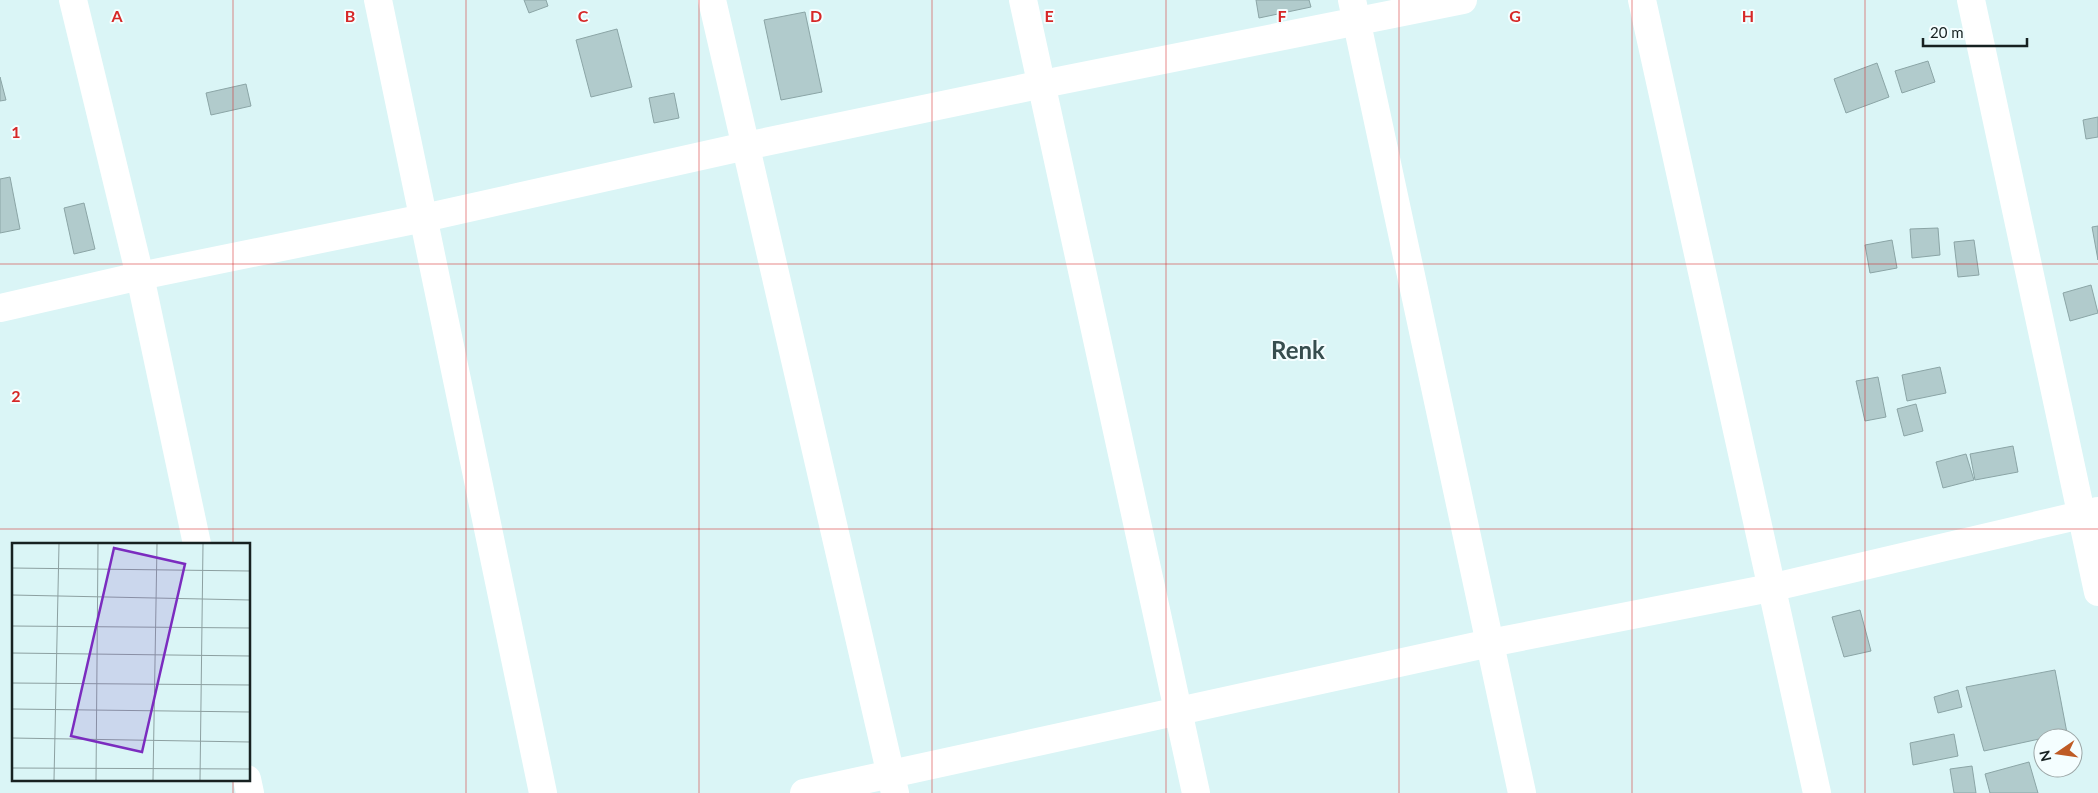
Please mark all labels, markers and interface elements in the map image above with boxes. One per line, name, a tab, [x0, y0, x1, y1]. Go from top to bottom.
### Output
text: A	[110, 6, 123, 25]
text: B	[345, 6, 355, 25]
text: C	[578, 6, 589, 25]
text: D	[810, 6, 822, 25]
text: E	[1044, 6, 1054, 25]
text: F	[1277, 6, 1287, 25]
text: G	[1509, 6, 1521, 25]
text: H	[1742, 6, 1754, 25]
scale bar	[1923, 15, 2027, 47]
text: 20 m	[1930, 23, 1964, 41]
text: 1	[11, 122, 21, 141]
district label: Renk	[1271, 335, 1325, 364]
text: 2	[11, 386, 21, 405]
inset map	[12, 543, 250, 780]
north arrow	[2033, 728, 2083, 778]
text: N	[2035, 749, 2054, 763]

